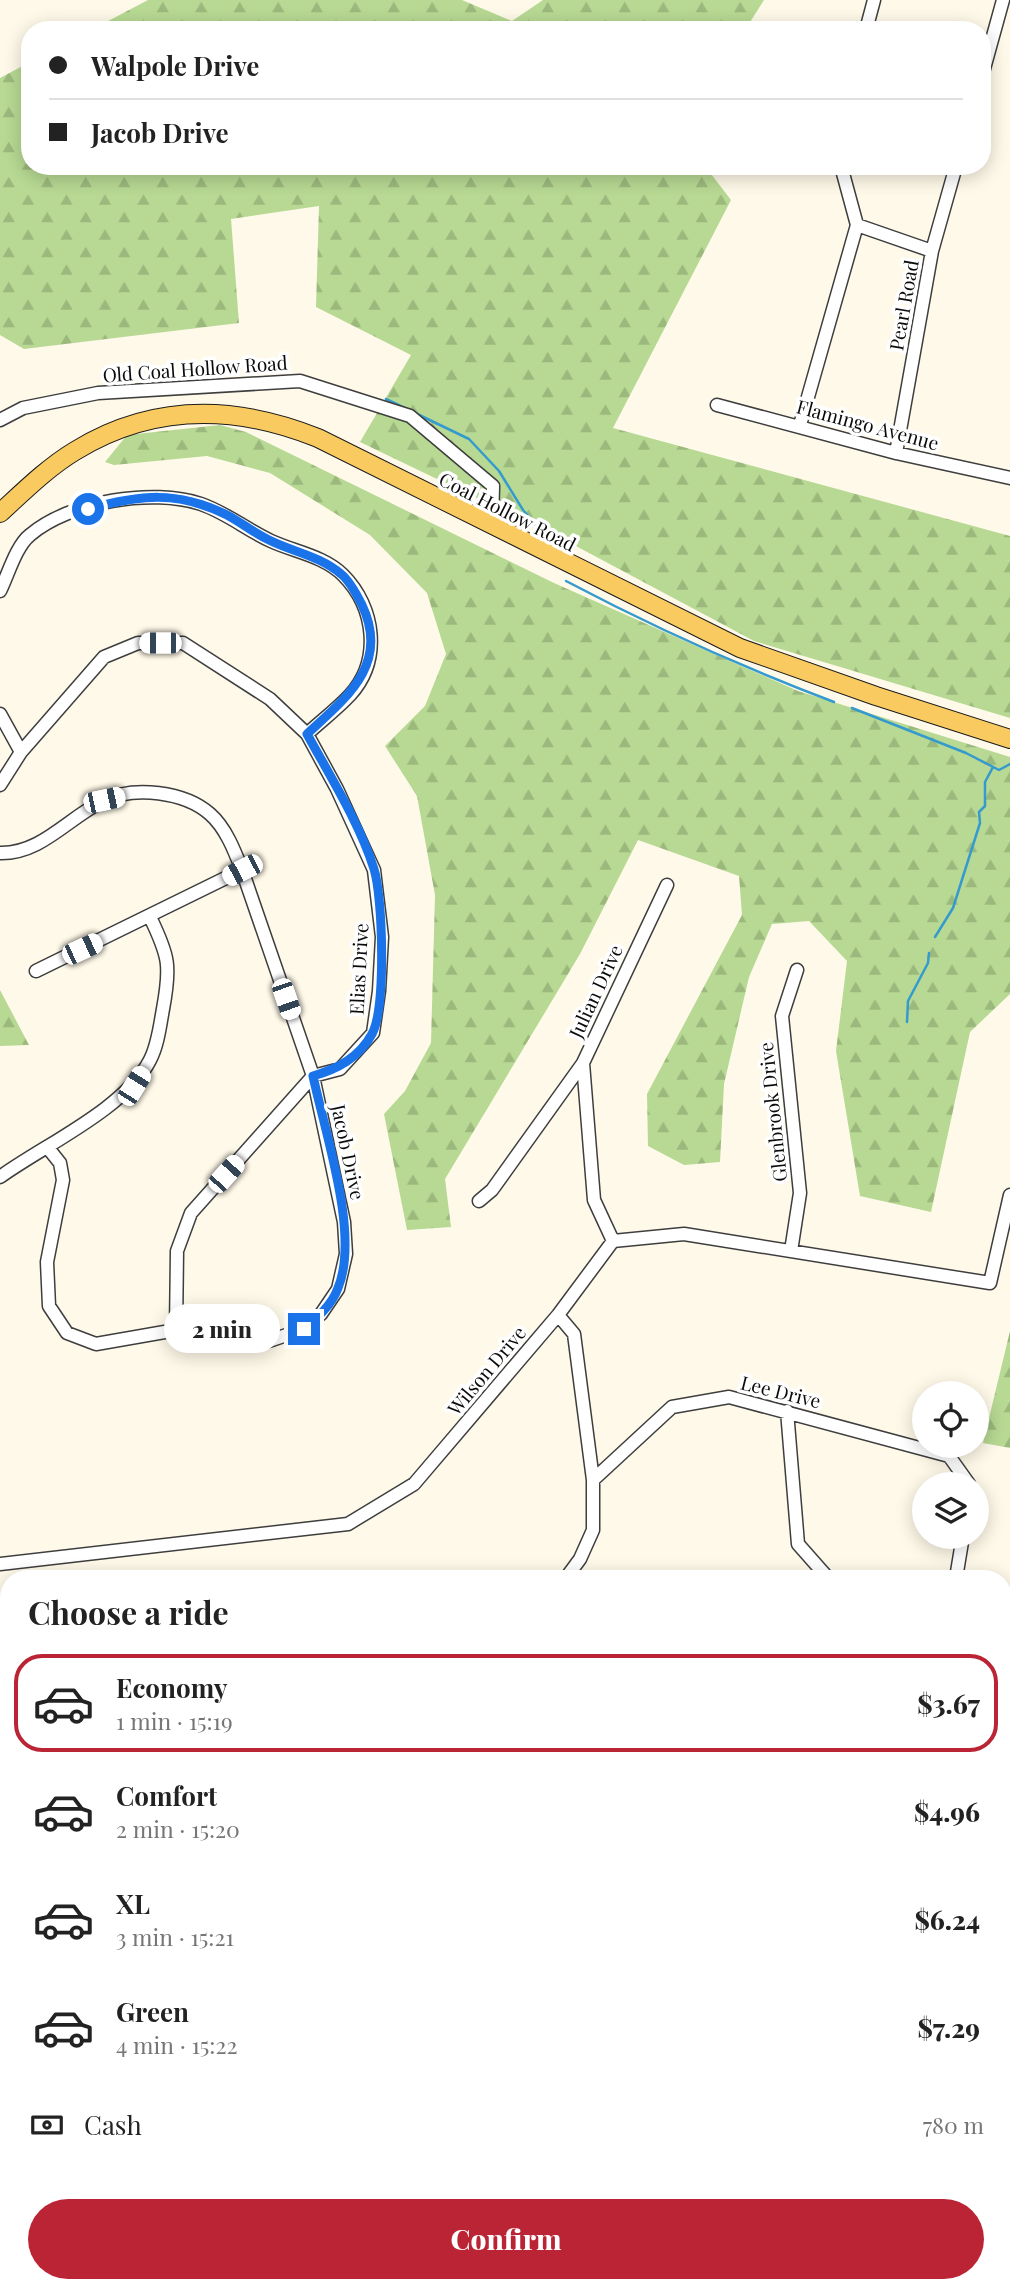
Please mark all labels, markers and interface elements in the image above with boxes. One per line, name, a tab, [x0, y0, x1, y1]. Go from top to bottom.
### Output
text: Walpole Drive	[91, 48, 259, 83]
text: Jacob Drive	[91, 115, 229, 150]
street label: Pearl Road	[882, 258, 924, 352]
street label: Old Coal Hollow Road	[102, 349, 288, 387]
street label: Flamingo Avenue	[794, 393, 942, 455]
street label: Coal Hollow Road	[435, 465, 581, 557]
route start	[72, 493, 104, 525]
car	[140, 633, 182, 654]
car	[82, 785, 127, 815]
car	[219, 851, 266, 889]
street label: Elias Drive	[343, 922, 373, 1016]
car	[59, 931, 106, 967]
street label: Julian Drive	[562, 940, 628, 1043]
car	[270, 976, 303, 1022]
street label: Glenbrook Drive	[752, 1041, 792, 1183]
car	[114, 1063, 155, 1109]
street label: Jacob Drive	[326, 1101, 372, 1202]
car	[205, 1151, 248, 1197]
callout: 2 min	[164, 1304, 280, 1354]
text: 2 min	[192, 1313, 252, 1344]
route end	[288, 1313, 320, 1345]
street label: Wilson Drive	[440, 1320, 531, 1421]
street label: Lee Drive	[738, 1369, 824, 1413]
map controls	[912, 1381, 989, 1549]
button: locate	[912, 1381, 989, 1458]
button: layers	[912, 1472, 989, 1549]
text: Choose a ride	[28, 1590, 229, 1633]
text: Economy	[116, 1670, 227, 1705]
icon: car	[32, 1672, 95, 1735]
text: $3.67	[917, 1686, 980, 1721]
text: 1 min · 15:19	[116, 1705, 233, 1736]
text: Comfort	[116, 1778, 217, 1813]
icon: car	[32, 1780, 95, 1843]
text: $4.96	[914, 1794, 980, 1829]
text: 2 min · 15:20	[116, 1813, 240, 1844]
text: XL	[116, 1886, 150, 1921]
icon: car	[32, 1888, 95, 1951]
text: $6.24	[914, 1902, 980, 1937]
text: 3 min · 15:21	[116, 1921, 234, 1952]
text: Green	[116, 1994, 189, 2029]
icon: car	[32, 1996, 95, 2059]
text: $7.29	[917, 2010, 980, 2045]
text: 4 min · 15:22	[116, 2029, 237, 2060]
icon: cash	[28, 2106, 66, 2144]
text: Cash	[84, 2107, 142, 2142]
text: 780 m	[923, 2109, 984, 2140]
button: Confirm	[28, 2199, 984, 2279]

